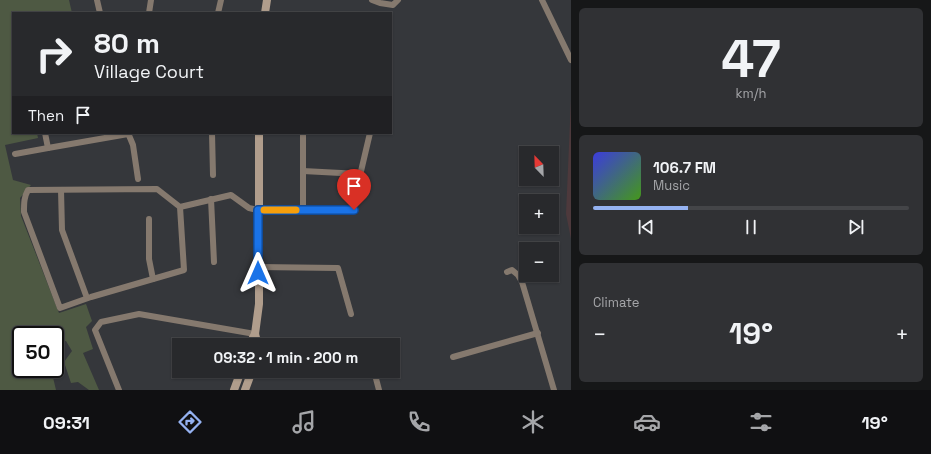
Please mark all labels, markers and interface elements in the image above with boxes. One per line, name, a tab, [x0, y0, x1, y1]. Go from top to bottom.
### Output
text: 80 m	[94, 25, 160, 61]
text: 47	[721, 26, 781, 92]
icon: right	[28, 28, 80, 80]
text: Village Court	[94, 60, 204, 83]
text: km/h	[736, 85, 766, 102]
icon: arrive	[72, 104, 94, 126]
text: Then	[28, 106, 64, 125]
north arrow	[519, 146, 559, 186]
map controls	[519, 146, 559, 282]
text: 106.7 FM	[653, 158, 716, 177]
pin	[337, 169, 371, 210]
icon: arrive	[343, 175, 365, 197]
text: Music	[653, 177, 690, 194]
button: +	[519, 194, 559, 234]
icon: previous	[635, 216, 657, 238]
icon: pause	[740, 216, 762, 238]
icon: next	[845, 216, 867, 238]
button: −	[519, 242, 559, 282]
position arrow	[237, 252, 279, 294]
text: Climate	[593, 294, 639, 311]
text: 19°	[729, 314, 773, 353]
text: −	[593, 320, 607, 348]
text: +	[895, 320, 909, 348]
speed limit sign: 50	[12, 326, 64, 378]
text: 09:32 · 1 min · 200 m	[214, 348, 358, 367]
icon: directions	[176, 408, 204, 436]
icon: music	[290, 408, 318, 436]
icon: phone	[405, 408, 433, 436]
icon: climate	[519, 408, 547, 436]
icon: car	[633, 408, 661, 436]
icon: filters	[747, 408, 775, 436]
text: 09:31	[43, 411, 90, 434]
text: 19°	[861, 411, 888, 434]

